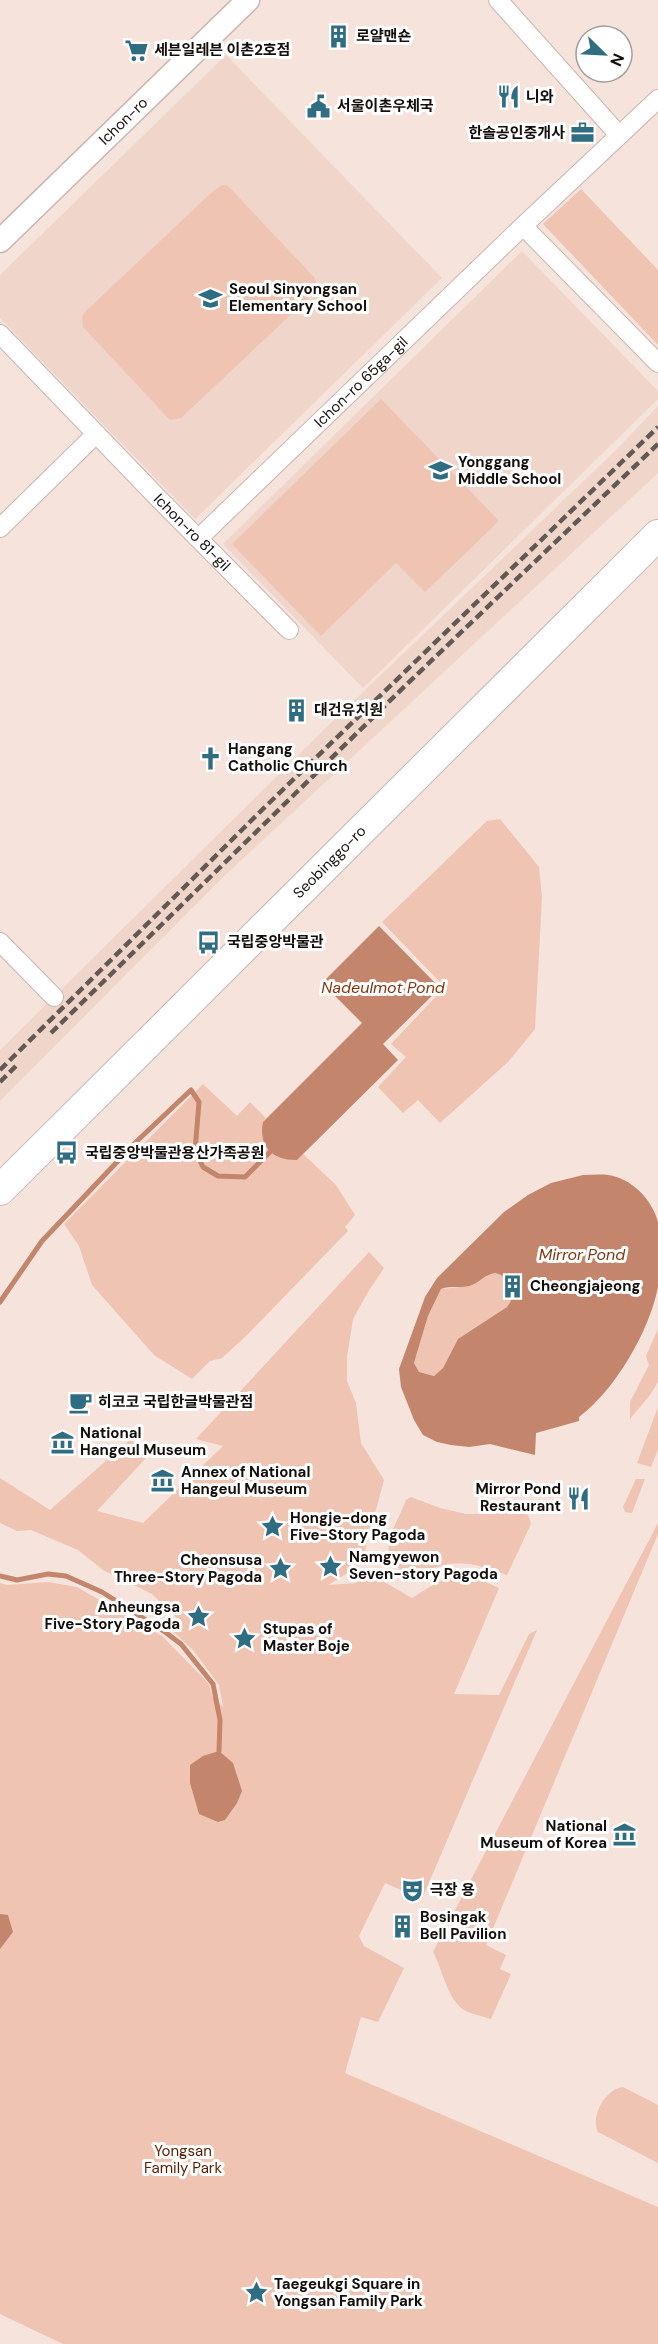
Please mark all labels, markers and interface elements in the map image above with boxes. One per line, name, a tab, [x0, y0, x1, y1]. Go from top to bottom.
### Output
building icon: 로얄맨숀	[325, 23, 351, 49]
north arrow	[574, 24, 634, 84]
place label: 로얄맨숀	[356, 26, 411, 46]
supermarket icon: 세븐일레븐 이촌2호점	[123, 37, 149, 63]
place label: 세븐일레븐 이촌2호점	[154, 40, 290, 60]
text: N	[605, 50, 629, 69]
restaurant icon: 니와	[495, 84, 521, 110]
place label: 니와	[526, 87, 554, 107]
street label: Ichon-ro	[95, 93, 152, 149]
public building icon: 서울이촌우체국	[306, 93, 332, 119]
place label: 서울이촌우체국	[337, 96, 434, 116]
office icon: 한솔공인중개사	[570, 120, 596, 146]
place label: 한솔공인중개사	[468, 123, 565, 143]
place label: Seoul Sinyongsan Elementary School	[229, 279, 367, 316]
school or university icon: Seoul Sinyongsan Elementary School	[198, 285, 224, 311]
street label: Ichon-ro 65ga-gil	[310, 332, 412, 432]
place label: Yonggang Middle School	[458, 452, 561, 489]
school or university icon: Yonggang Middle School	[427, 458, 453, 484]
street label: Ichon-ro 81-gil	[149, 489, 235, 575]
building icon: 대건유치원	[283, 697, 309, 723]
place label: 대건유치원	[314, 700, 383, 720]
place label: Hangang Catholic Church	[228, 739, 347, 776]
church icon: Hangang Catholic Church	[197, 745, 223, 771]
street label: Seobinggo-ro	[289, 821, 370, 903]
bus stop icon: 국립중앙박물관	[196, 929, 222, 955]
place label: 국립중앙박물관	[227, 932, 324, 952]
water label: Nadeulmot Pond	[321, 977, 446, 998]
bus stop icon: 국립중앙박물관용산가족공원	[54, 1140, 80, 1166]
place label: 국립중앙박물관용산가족공원	[85, 1143, 264, 1163]
water label: Mirror Pond	[539, 1244, 626, 1265]
building icon: Cheongjajeong	[499, 1273, 525, 1299]
place label: Cheongjajeong	[530, 1276, 640, 1296]
cafe icon: 히코코 국립한글박물관점	[67, 1389, 93, 1415]
place label: 히코코 국립한글박물관점	[98, 1392, 253, 1412]
place label: National Hangeul Museum	[80, 1423, 206, 1460]
museum icon: National Hangeul Museum	[49, 1429, 75, 1455]
place label: Annex of National Hangeul Museum	[181, 1462, 310, 1499]
museum icon: Annex of National Hangeul Museum	[150, 1468, 176, 1494]
place label: Mirror Pond Restaurant	[476, 1479, 561, 1516]
restaurant icon: Mirror Pond Restaurant	[566, 1485, 592, 1511]
place label: Hongje-dong Five-Story Pagoda	[290, 1508, 425, 1545]
place icon: Hongje-dong Five-Story Pagoda	[259, 1514, 285, 1540]
place label: Namgyewon Seven-story Pagoda	[349, 1547, 498, 1584]
place label: Cheonsusa Three-Story Pagoda	[114, 1550, 262, 1587]
place icon: Namgyewon Seven-story Pagoda	[318, 1553, 344, 1579]
place icon: Cheonsusa Three-Story Pagoda	[267, 1556, 293, 1582]
place label: Anheungsa Five-Story Pagoda	[45, 1597, 180, 1634]
place icon: Anheungsa Five-Story Pagoda	[185, 1603, 211, 1629]
place label: Stupas of Master Boje	[263, 1619, 350, 1656]
place icon: Stupas of Master Boje	[232, 1625, 258, 1651]
place label: National Museum of Korea	[480, 1816, 607, 1853]
museum icon: National Museum of Korea	[612, 1822, 638, 1848]
theatre icon: 극장 용	[399, 1877, 425, 1903]
place label: 극장 용	[430, 1880, 475, 1900]
place label: Bosingak Bell Pavilion	[420, 1907, 507, 1944]
building icon: Bosingak Bell Pavilion	[389, 1913, 415, 1939]
park label: Yongsan Family Park	[144, 2141, 222, 2178]
place label: Taegeukgi Square in Yongsan Family Park	[274, 2274, 423, 2311]
place icon: Taegeukgi Square in Yongsan Family Park	[243, 2280, 269, 2306]

